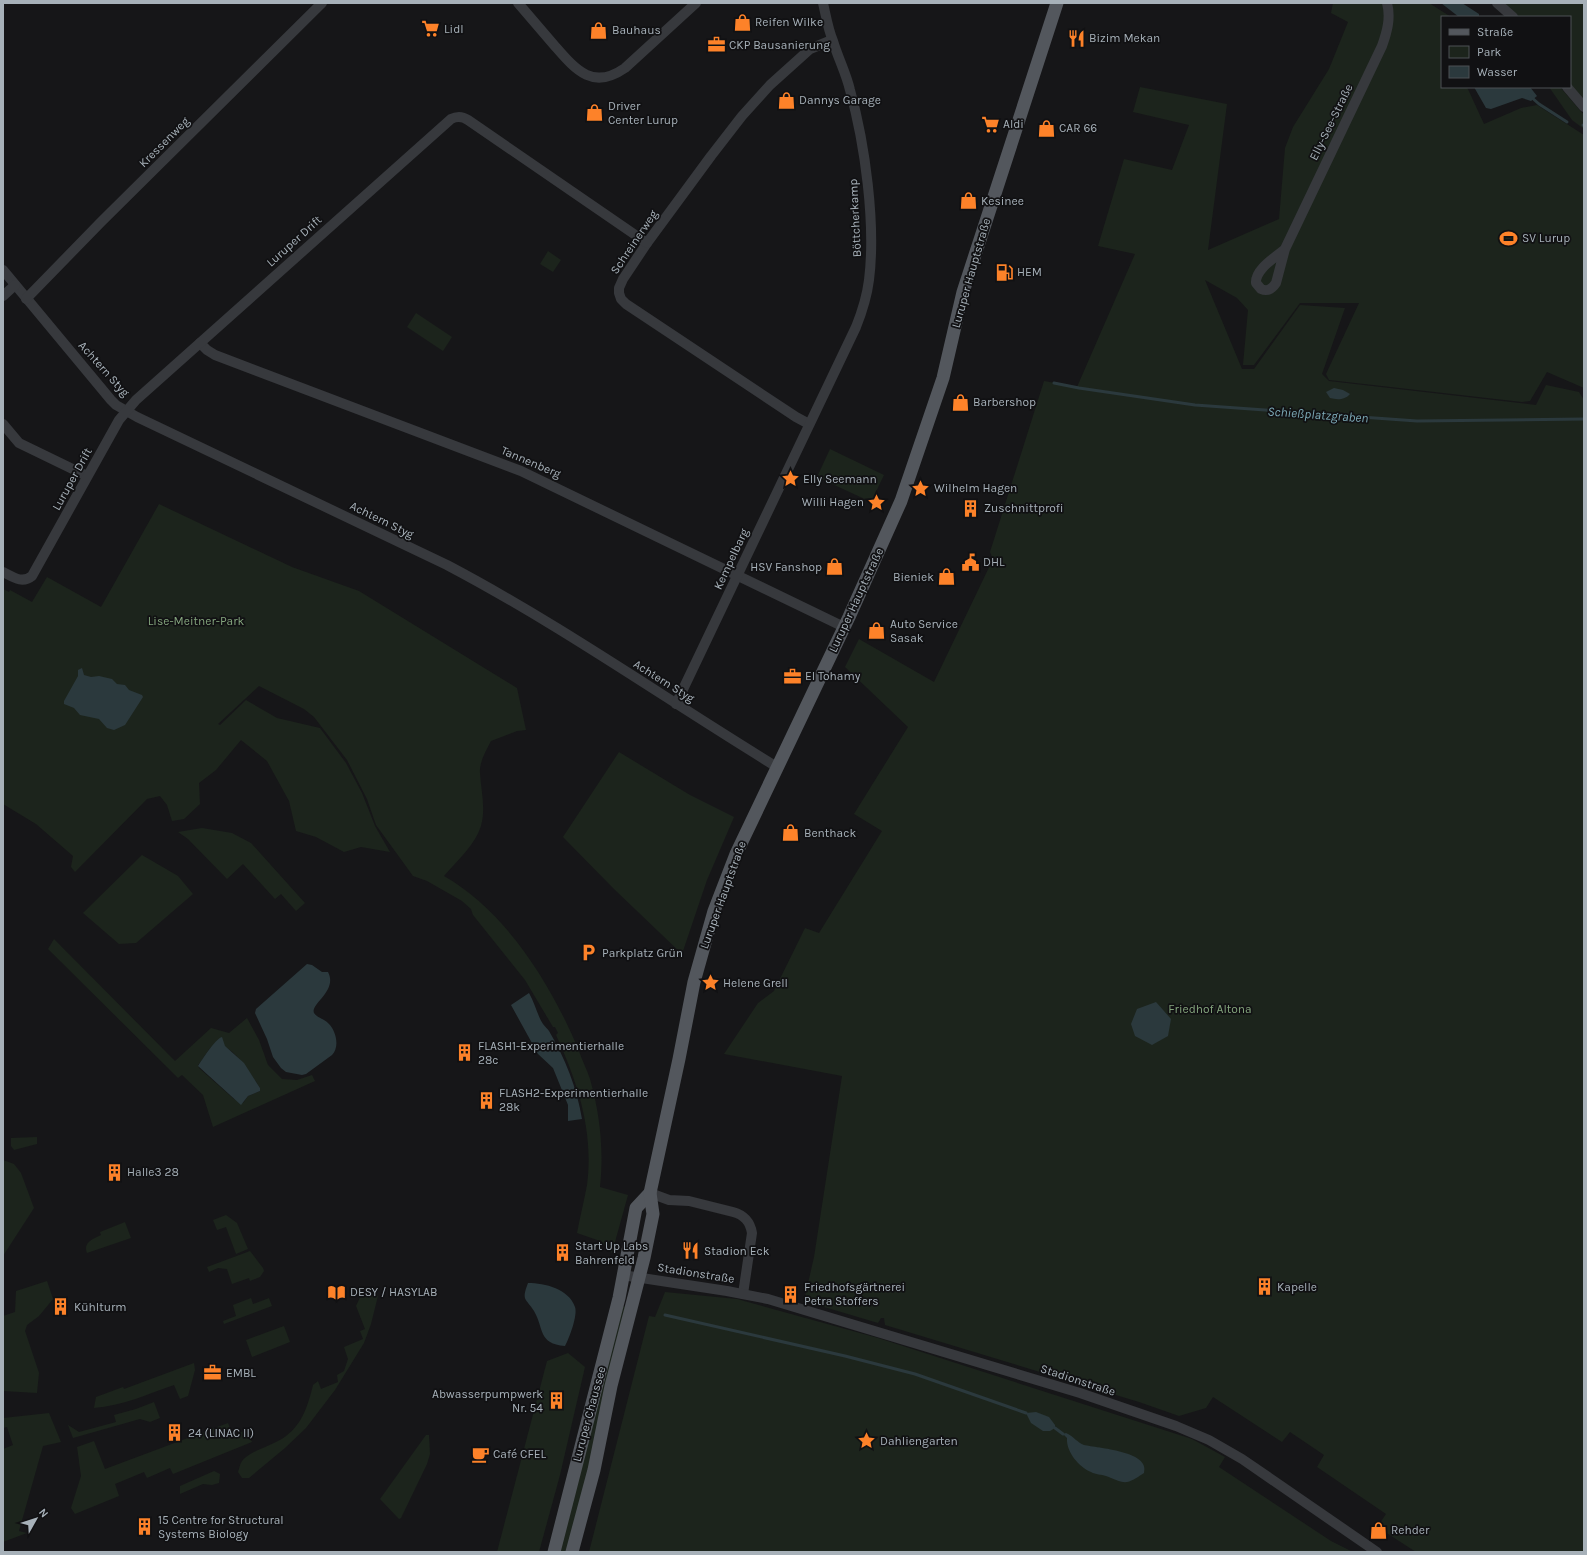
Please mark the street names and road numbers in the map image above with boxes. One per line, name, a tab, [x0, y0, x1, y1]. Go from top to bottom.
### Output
street label: Elly-See-Straße	[1306, 82, 1356, 162]
street label: Kressenweg	[136, 114, 192, 170]
street label: Böttcherkamp	[846, 178, 864, 258]
street label: Schreinerweg	[607, 207, 661, 277]
street label: Luruper Drift	[264, 212, 325, 269]
street label: Luruper Hauptstraße	[949, 216, 993, 330]
street label: Achtern Styg	[76, 339, 133, 400]
street label: Tannenberg	[499, 443, 563, 481]
street label: Luruper Drift	[49, 445, 95, 513]
street label: Achtern Styg	[348, 498, 416, 542]
street label: Kempelbarg	[711, 526, 751, 592]
street label: Luruper Hauptstraße	[826, 546, 886, 654]
street label: Achtern Styg	[631, 657, 697, 705]
street label: Luruper Hauptstraße	[697, 839, 749, 951]
street label: Stadionstraße	[656, 1260, 736, 1286]
street label: Stadionstraße	[1039, 1361, 1117, 1399]
street label: Luruper Chaussee	[570, 1365, 608, 1463]

